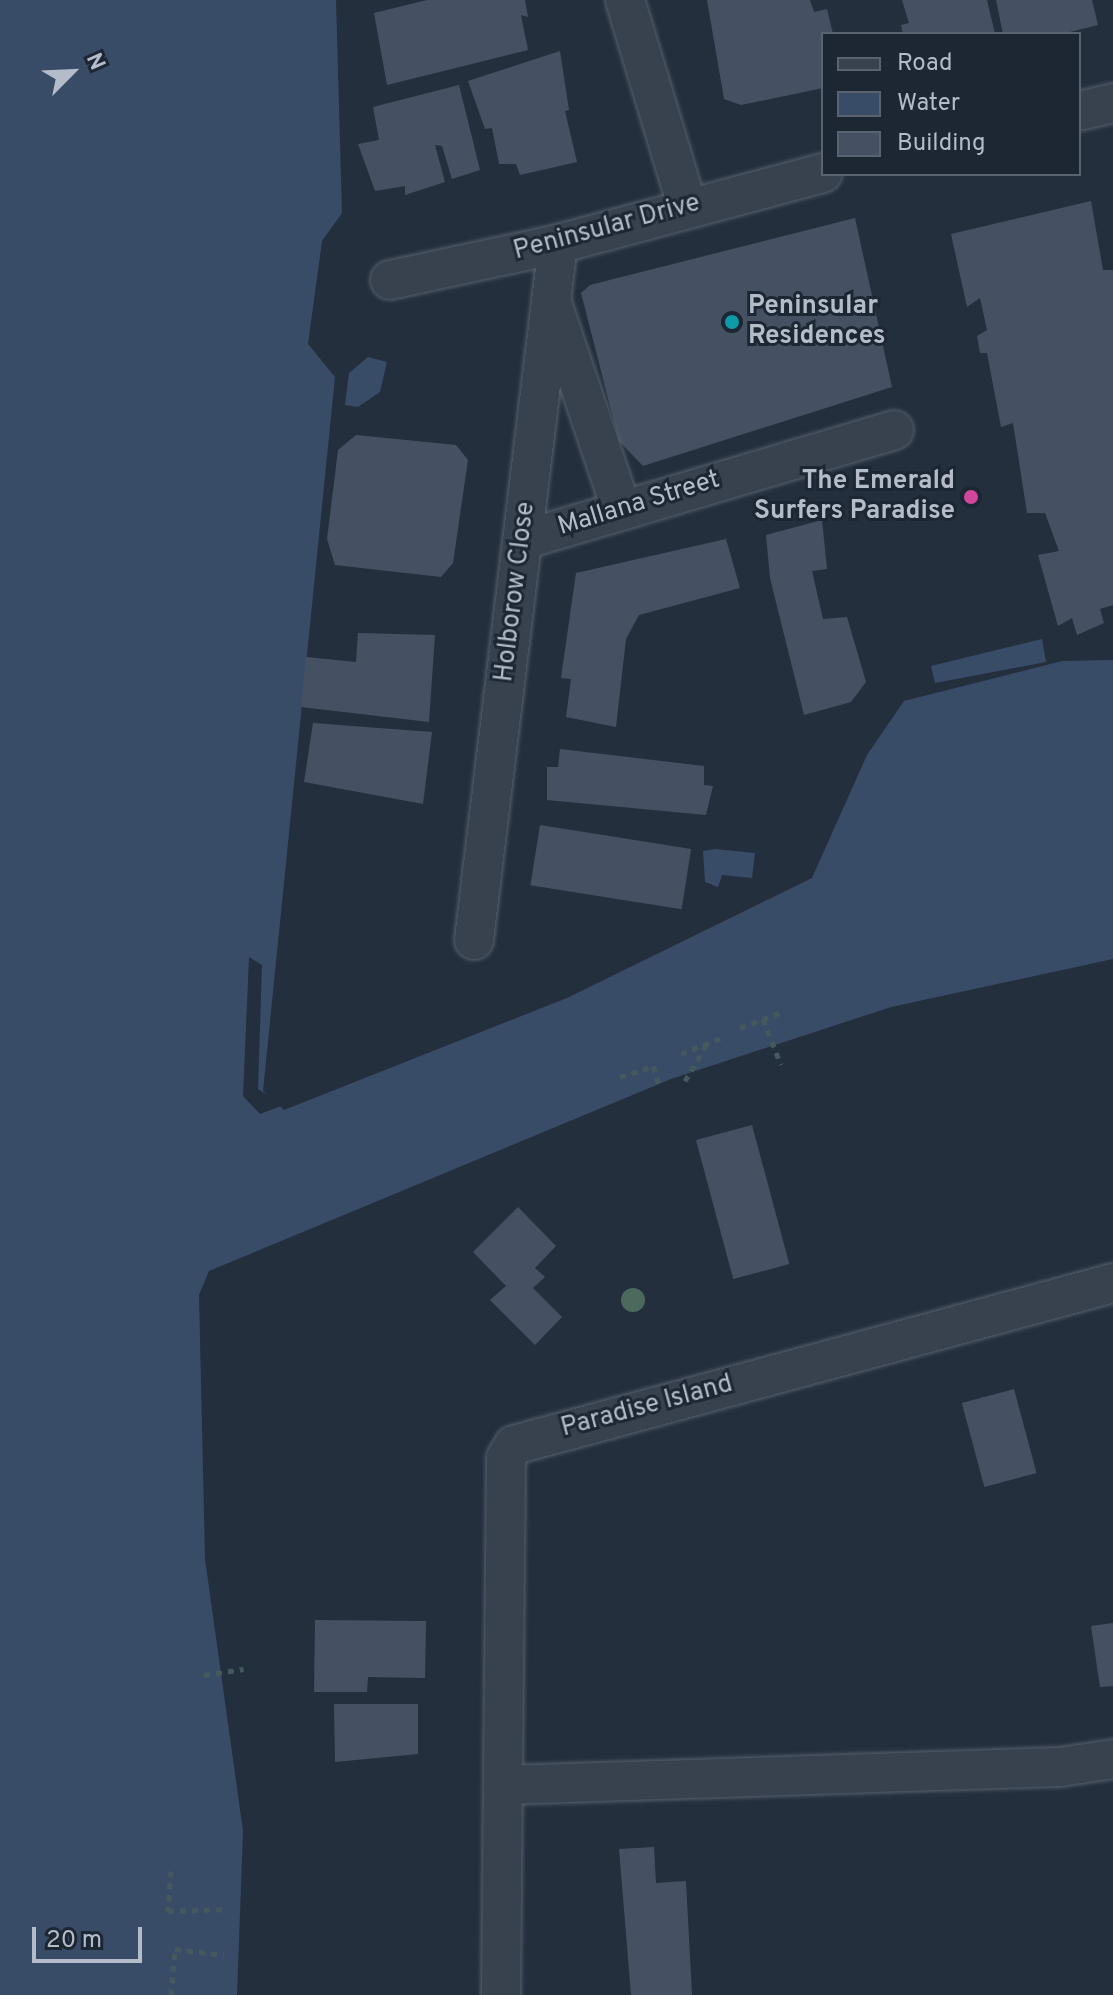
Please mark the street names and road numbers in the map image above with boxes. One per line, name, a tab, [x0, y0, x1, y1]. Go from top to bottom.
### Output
street label: Peninsular Drive	[510, 188, 704, 268]
street label: Mallana Street	[554, 465, 724, 543]
street label: Holborow Close	[489, 500, 543, 684]
street label: Paradise Island	[558, 1369, 736, 1445]

